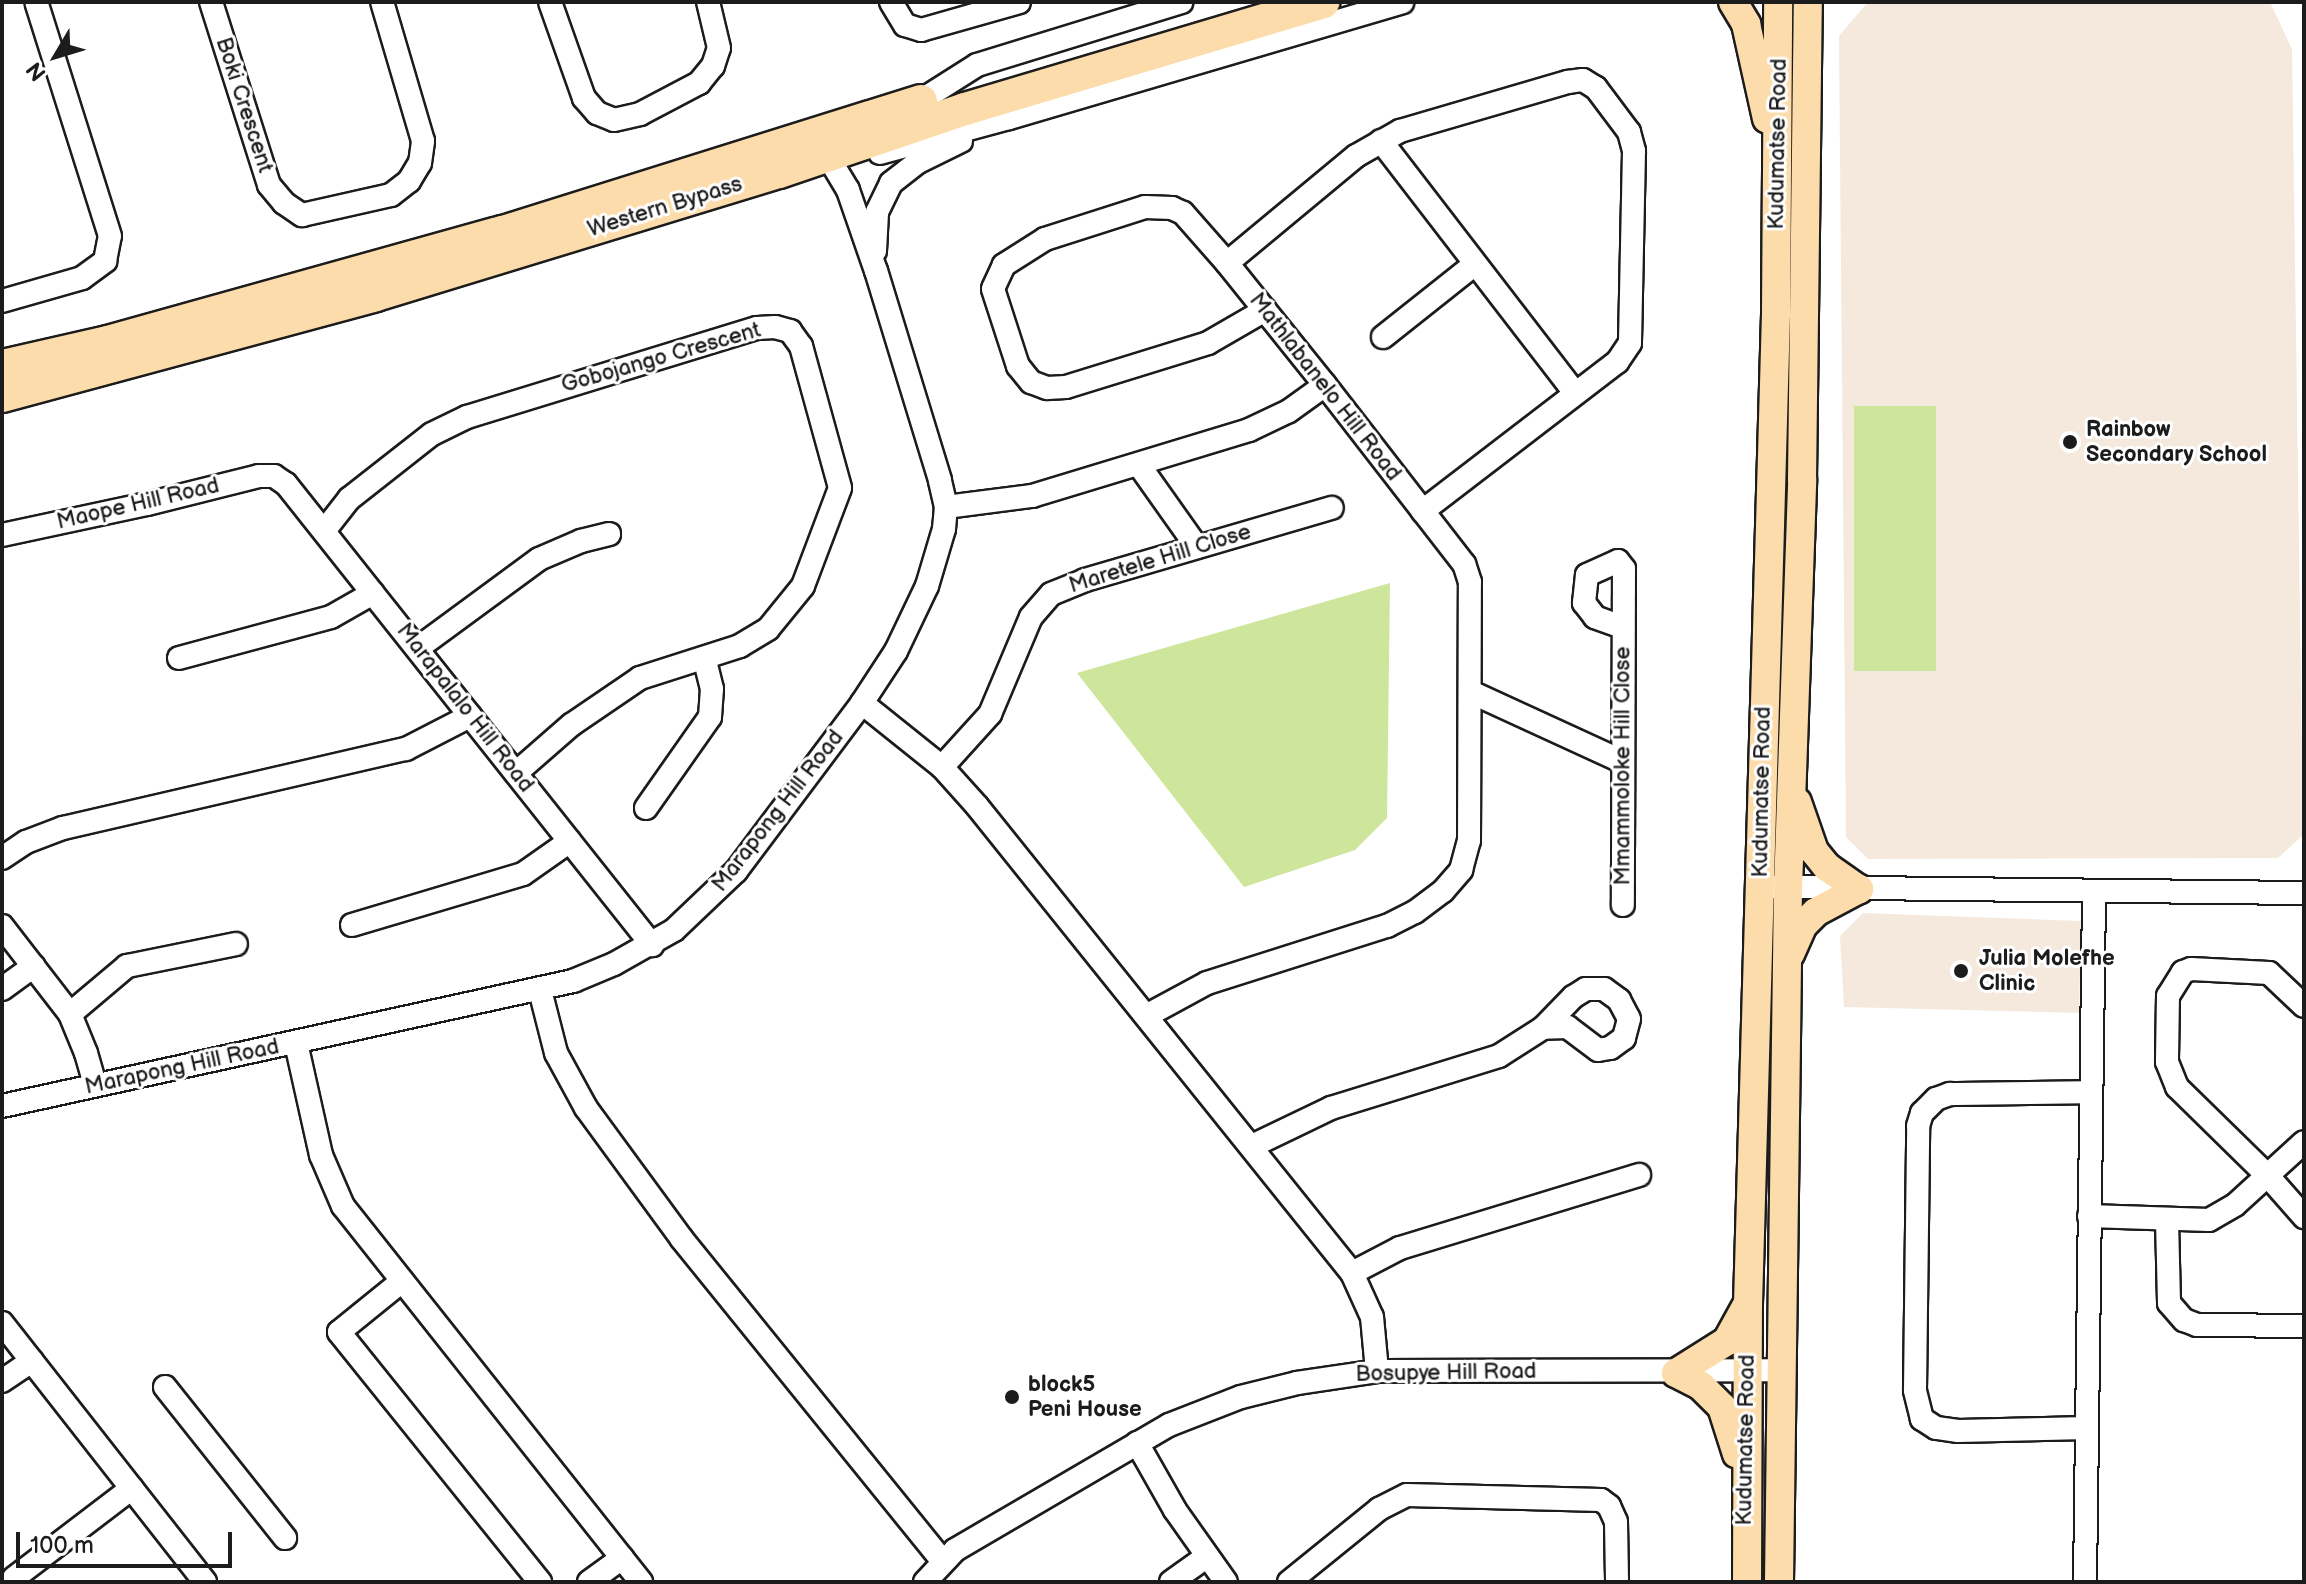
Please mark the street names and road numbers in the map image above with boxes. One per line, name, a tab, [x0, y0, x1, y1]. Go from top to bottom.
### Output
street label: Boki Crescent	[210, 34, 278, 176]
street label: Kudumatse Road	[1763, 58, 1793, 230]
street label: Western Bypass	[585, 171, 745, 243]
street label: Mathlabanelo Hill Road	[1243, 288, 1407, 486]
street label: Gobojango Crescent	[558, 317, 764, 399]
street label: Maope Hill Road	[54, 472, 222, 536]
street label: Maretele Hill Close	[1066, 519, 1254, 599]
street label: Marapalalo Hill Road	[391, 618, 539, 798]
street label: Mmammoloke Hill Close	[1610, 647, 1636, 885]
street label: Kudumatse Road	[1747, 706, 1777, 878]
street label: Marapong Hill Road	[707, 725, 849, 897]
street label: Marapong Hill Road	[82, 1034, 282, 1100]
street label: Kudumatse Road	[1731, 1354, 1761, 1526]
street label: Bosupye Hill Road	[1355, 1358, 1537, 1388]

